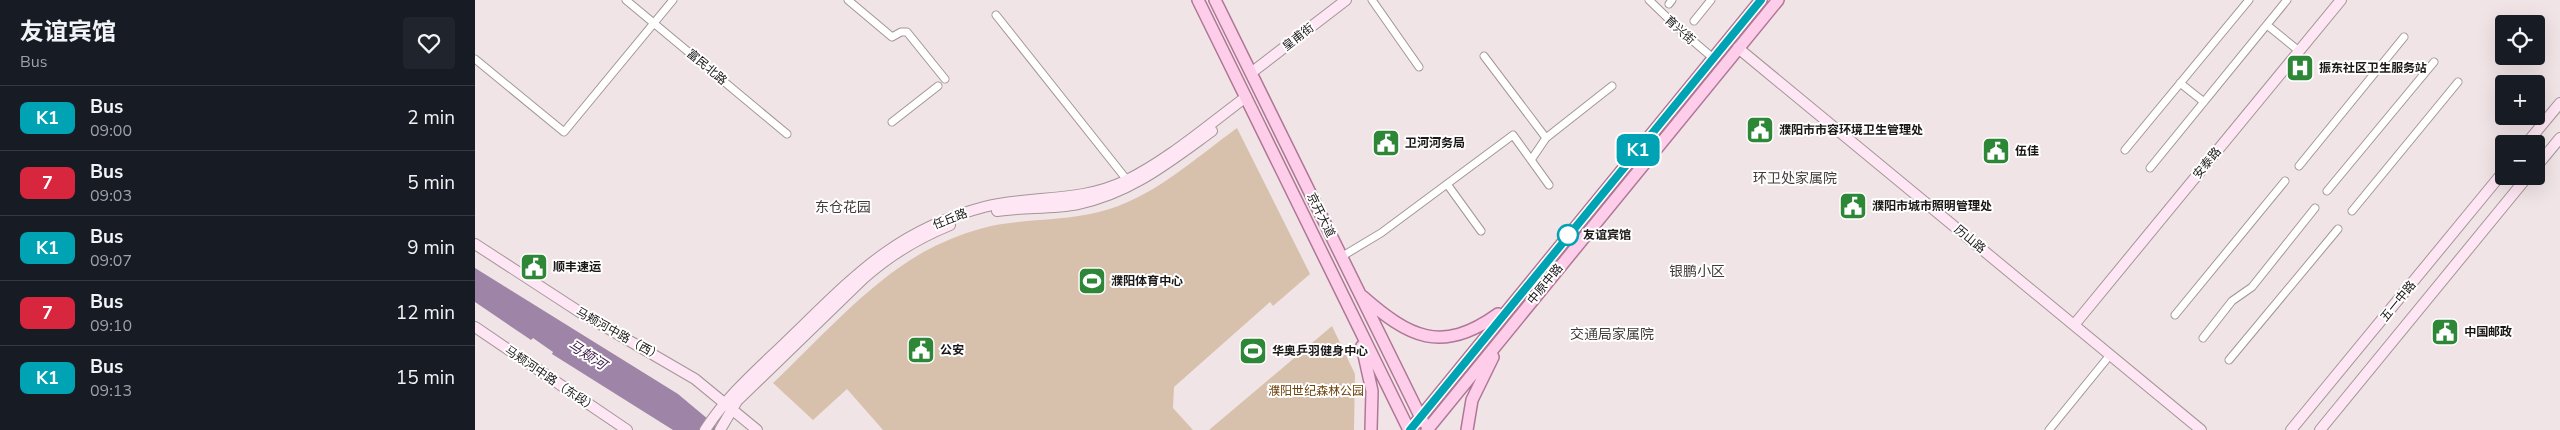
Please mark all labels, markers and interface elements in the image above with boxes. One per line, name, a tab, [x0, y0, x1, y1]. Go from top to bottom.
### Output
street label: 育兴街	[1661, 12, 1699, 48]
map controls	[2495, 15, 2545, 185]
button: locate	[2495, 15, 2545, 65]
text: 友谊宾馆	[20, 16, 116, 48]
button: heart	[403, 17, 455, 69]
street label: 皇甫街	[1279, 20, 1317, 54]
street label: 富民北路	[683, 45, 731, 89]
text: Bus	[20, 51, 48, 73]
hospital icon: 振东社区卫生服务站	[2285, 53, 2315, 83]
place label: 振东社区卫生服务站	[2319, 60, 2427, 76]
button: +	[2495, 75, 2545, 125]
text: Bus	[90, 94, 123, 120]
text: 2 min	[407, 105, 455, 131]
text: K1	[36, 106, 59, 130]
public building icon: 濮阳市市容环境卫生管理处	[1745, 115, 1775, 145]
text: 09:00	[90, 120, 132, 142]
place label: 濮阳市市容环境卫生管理处	[1779, 122, 1923, 138]
public building icon: 卫河河务局	[1371, 128, 1401, 158]
line badge: K1	[1615, 134, 1661, 166]
place label: 卫河河务局	[1405, 135, 1465, 151]
button: −	[2495, 135, 2545, 185]
public building icon: 伍佳	[1981, 136, 2011, 166]
text: K1	[1627, 138, 1649, 162]
place label: 伍佳	[2015, 143, 2039, 159]
street label: 安泰路	[2189, 144, 2225, 182]
text: Bus	[90, 159, 123, 185]
district label: 环卫处家属院	[1753, 169, 1837, 188]
text: 5 min	[407, 170, 455, 196]
text: 7	[42, 171, 53, 195]
text: 09:03	[90, 185, 132, 207]
street label: 京开大道	[1303, 190, 1339, 240]
public building icon: 濮阳市城市照明管理处	[1838, 191, 1868, 221]
district label: 东仓花园	[815, 198, 871, 217]
place label: 濮阳市城市照明管理处	[1872, 198, 1992, 214]
street label: 任丘路	[930, 205, 970, 233]
street label: 历山路	[1951, 221, 1989, 257]
text: Bus	[90, 224, 123, 250]
marker: 友谊宾馆	[1557, 224, 1579, 246]
place label: 友谊宾馆	[1583, 227, 1631, 243]
text: 9 min	[407, 235, 455, 261]
text: K1	[36, 236, 59, 260]
text: 09:07	[90, 250, 132, 272]
public building icon: 顺丰速运	[519, 252, 549, 282]
place label: 顺丰速运	[553, 259, 601, 275]
street label: 中原中路	[1524, 260, 1566, 308]
district label: 银鹏小区	[1669, 262, 1725, 281]
sports icon: 濮阳体育中心	[1077, 266, 1107, 296]
place label: 濮阳体育中心	[1111, 273, 1183, 289]
street label: 五一中路	[2377, 277, 2419, 325]
text: Bus	[90, 289, 123, 315]
text: 12 min	[396, 300, 455, 326]
text: 7	[42, 301, 53, 325]
street label: 马颊河中路（西）	[574, 304, 664, 364]
text: 09:10	[90, 315, 132, 337]
public building icon: 中国邮政	[2430, 317, 2460, 347]
place label: 中国邮政	[2464, 324, 2512, 340]
district label: 交通局家属院	[1570, 325, 1654, 344]
public building icon: 公安	[906, 335, 936, 365]
sports icon: 华奥乒羽健身中心	[1238, 336, 1268, 366]
water label: 马颊河	[565, 337, 609, 373]
street label: 马颊河中路（东段）	[502, 342, 600, 416]
place label: 公安	[940, 342, 964, 358]
place label: 华奥乒羽健身中心	[1272, 343, 1368, 359]
text: Bus	[90, 354, 123, 380]
text: 15 min	[396, 365, 455, 391]
text: K1	[36, 366, 59, 390]
text: 09:13	[90, 380, 132, 402]
park label: 濮阳世纪森林公园	[1268, 383, 1364, 399]

